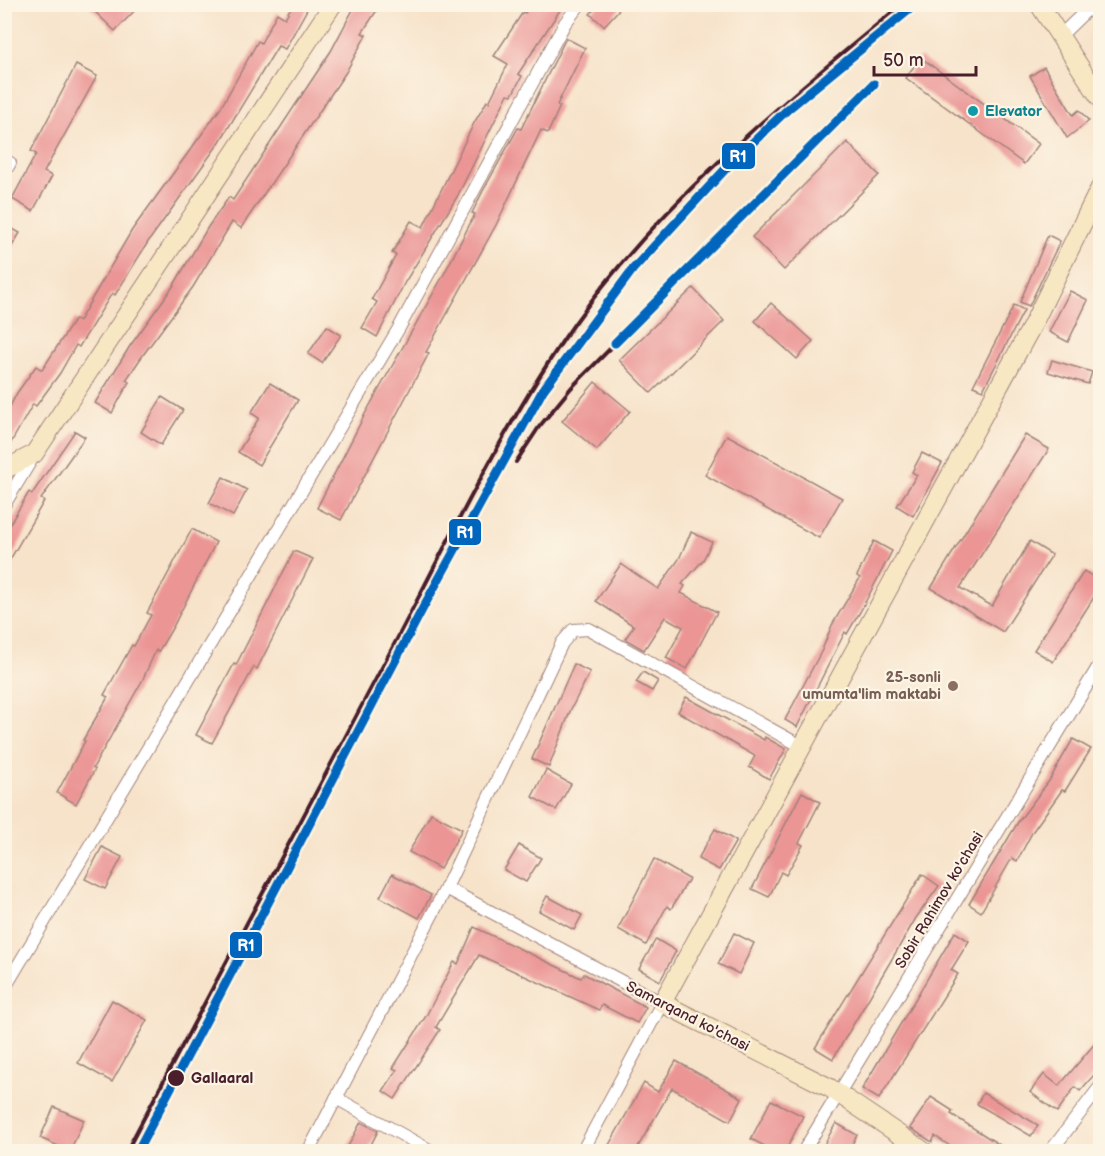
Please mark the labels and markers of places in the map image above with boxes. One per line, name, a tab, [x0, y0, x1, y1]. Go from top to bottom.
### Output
place label: Elevator	[985, 102, 1043, 121]
marker: Elevator	[966, 104, 980, 118]
place label: 25-sonli umumta'lim maktabi	[802, 668, 941, 704]
marker: 25-sonli umumta'lim maktabi	[946, 679, 960, 693]
marker: Gallaaral	[166, 1068, 186, 1088]
place label: Gallaaral	[191, 1069, 253, 1088]

